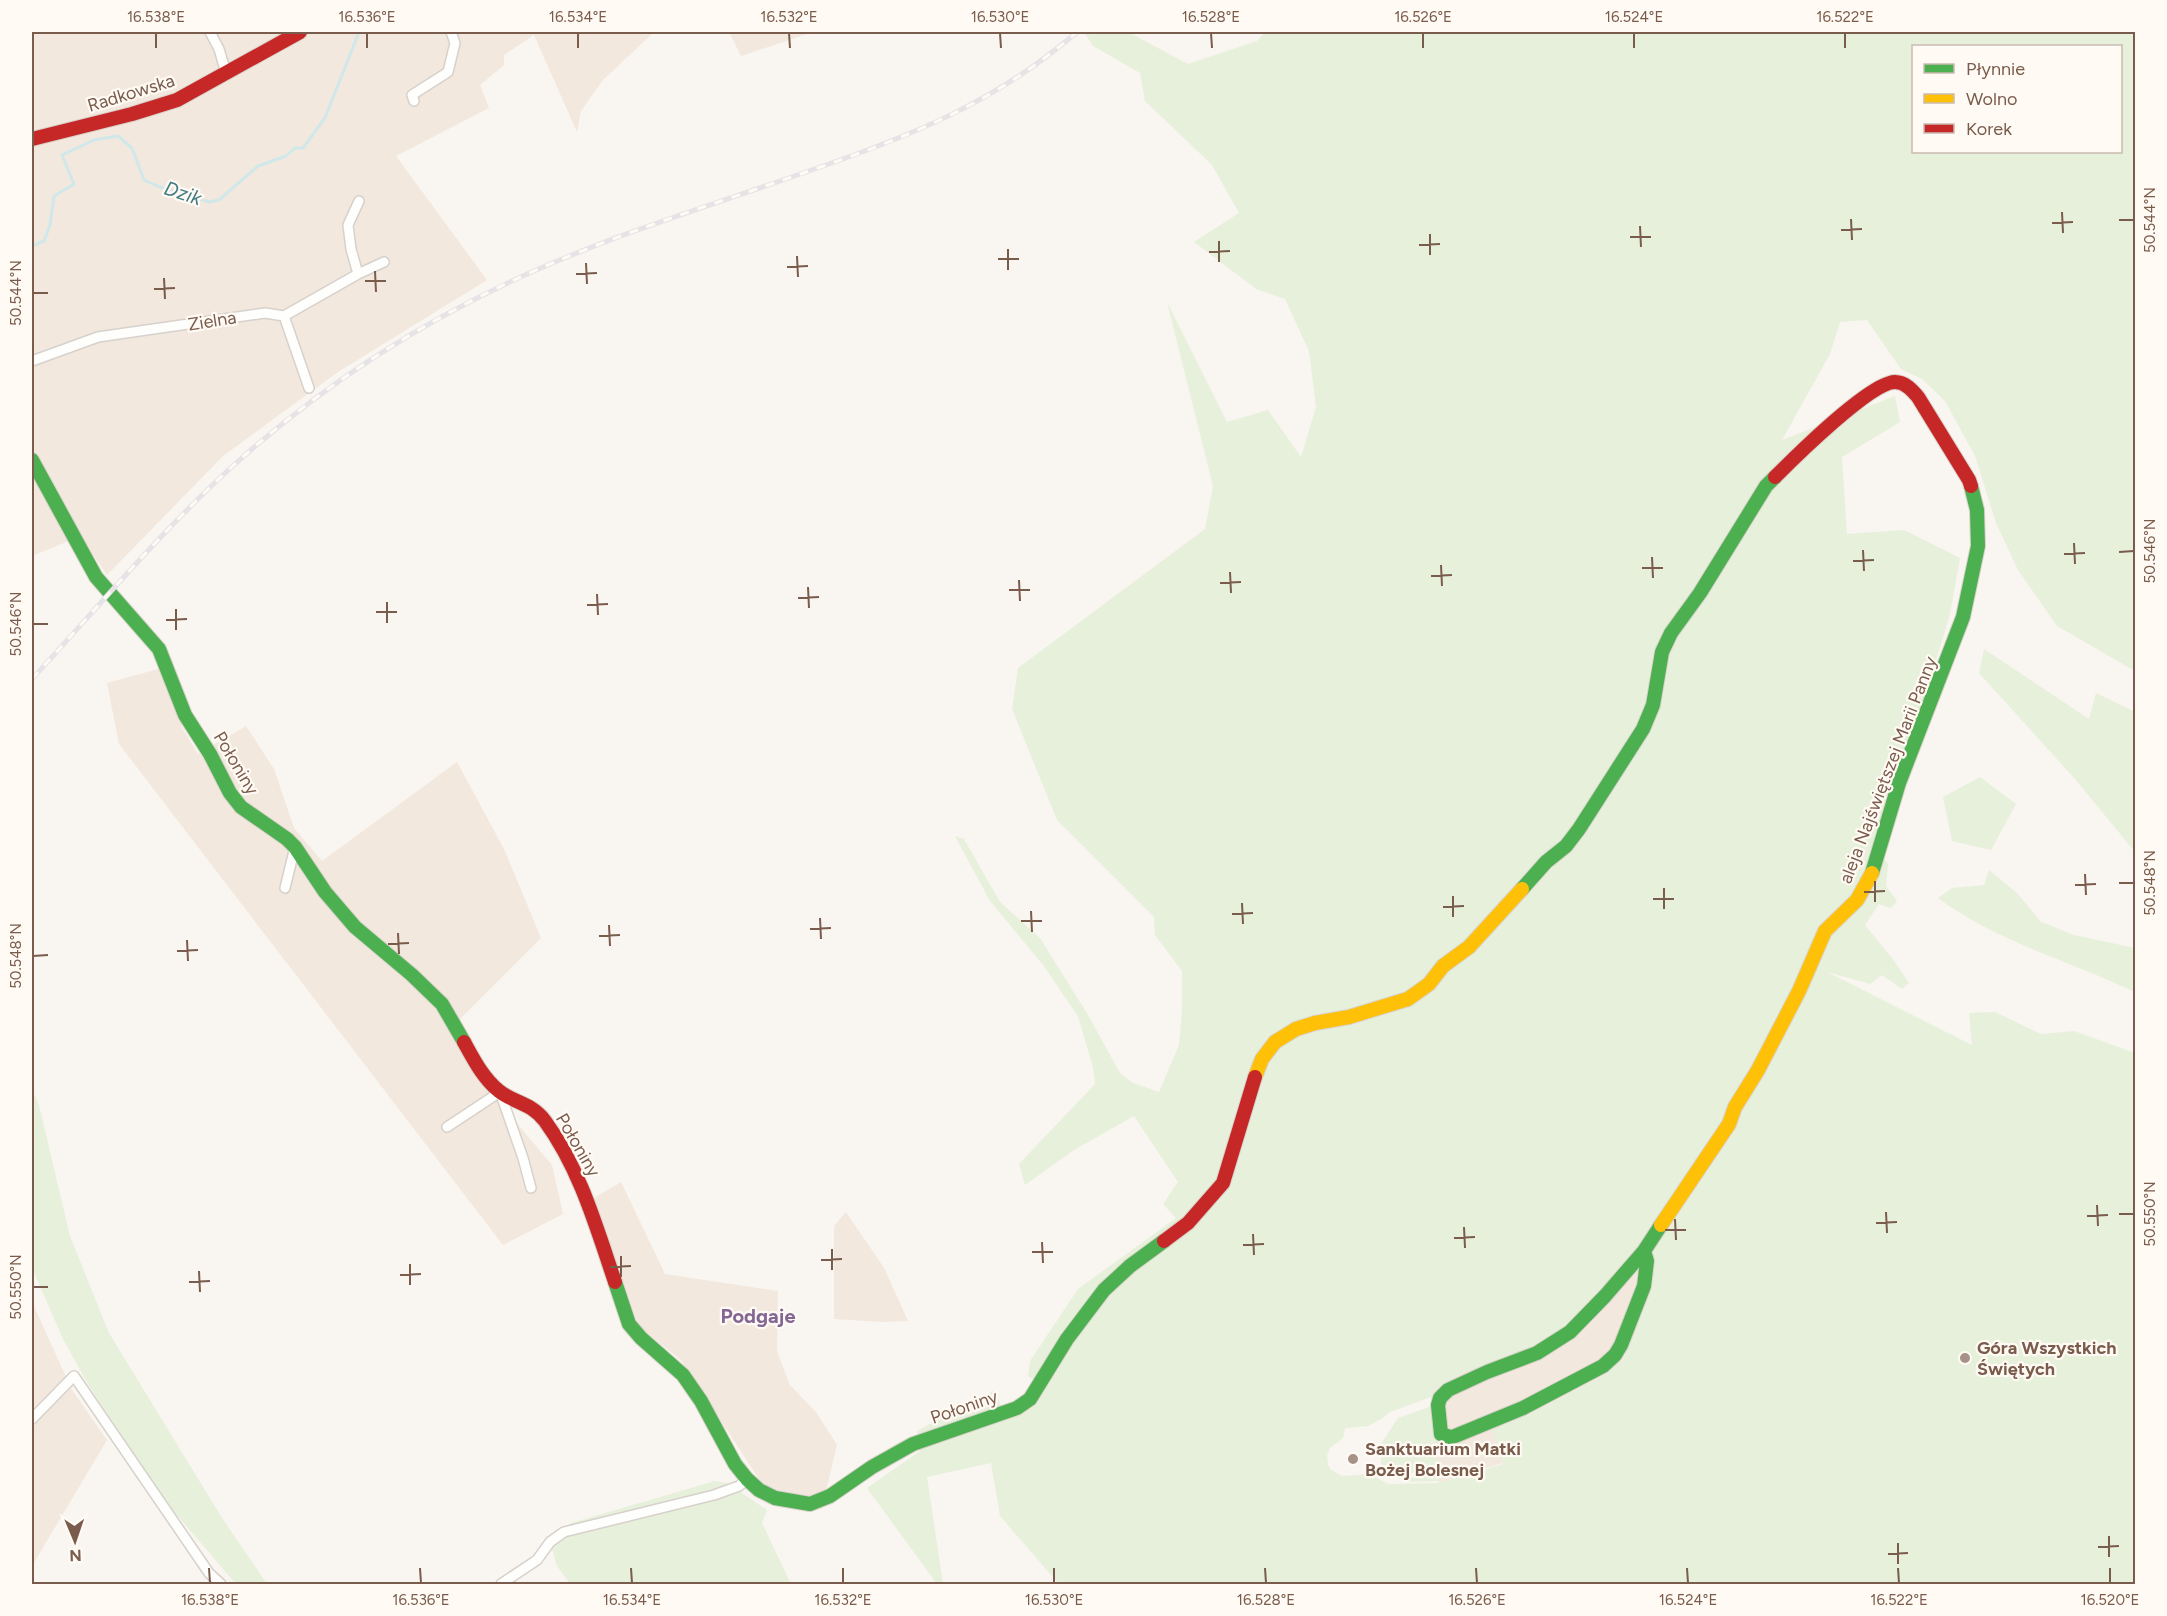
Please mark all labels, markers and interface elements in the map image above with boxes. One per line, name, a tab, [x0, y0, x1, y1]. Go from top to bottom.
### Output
text: 16.538°E	[127, 8, 185, 26]
text: 16.536°E	[338, 8, 396, 26]
text: 16.534°E	[549, 8, 607, 26]
text: 16.532°E	[760, 8, 818, 26]
text: 16.530°E	[971, 8, 1029, 26]
text: 16.528°E	[1182, 8, 1240, 26]
text: 16.526°E	[1394, 8, 1452, 26]
text: 16.524°E	[1605, 8, 1663, 26]
text: 16.522°E	[1816, 8, 1874, 26]
legend	[1912, 45, 2122, 153]
text: Płynnie	[1966, 58, 2025, 80]
street label: Radkowska	[85, 69, 177, 117]
text: Wolno	[1966, 88, 2017, 110]
text: Korek	[1966, 118, 2012, 140]
water label: Dzik	[161, 176, 206, 211]
text: 50.544°N	[2141, 187, 2159, 253]
text: 50.544°N	[7, 260, 25, 326]
street label: Zielna	[186, 306, 238, 336]
text: 50.546°N	[2141, 519, 2159, 583]
text: 50.546°N	[7, 592, 25, 656]
street label: aleja Najświętszej Marii Panny	[1834, 653, 1942, 887]
street label: Połoniny	[209, 727, 264, 799]
text: 50.548°N	[2141, 850, 2159, 916]
text: 50.548°N	[7, 923, 25, 989]
street label: Połoniny	[551, 1109, 605, 1181]
text: 50.550°N	[2141, 1181, 2159, 1247]
text: 50.550°N	[7, 1254, 25, 1320]
district label: Podgaje	[721, 1304, 795, 1328]
place label: Góra Wszystkich Świętych	[1977, 1337, 2117, 1380]
marker: Góra Wszystkich Świętych	[1958, 1351, 1972, 1365]
street label: Połoniny	[927, 1385, 1001, 1429]
place label: Sanktuarium Matki Bożej Bolesnej	[1365, 1438, 1521, 1481]
marker: Sanktuarium Matki Bożej Bolesnej	[1346, 1452, 1360, 1466]
north arrow	[45, 1511, 105, 1571]
text: N	[69, 1546, 82, 1565]
text: 16.538°E	[181, 1591, 239, 1609]
text: 16.536°E	[392, 1591, 450, 1609]
text: 16.534°E	[603, 1591, 661, 1609]
text: 16.532°E	[814, 1591, 872, 1609]
text: 16.530°E	[1025, 1591, 1083, 1609]
text: 16.528°E	[1237, 1591, 1295, 1609]
text: 16.526°E	[1448, 1591, 1506, 1609]
text: 16.524°E	[1659, 1591, 1717, 1609]
text: 16.522°E	[1870, 1591, 1928, 1609]
text: 16.520°E	[2081, 1591, 2139, 1609]

